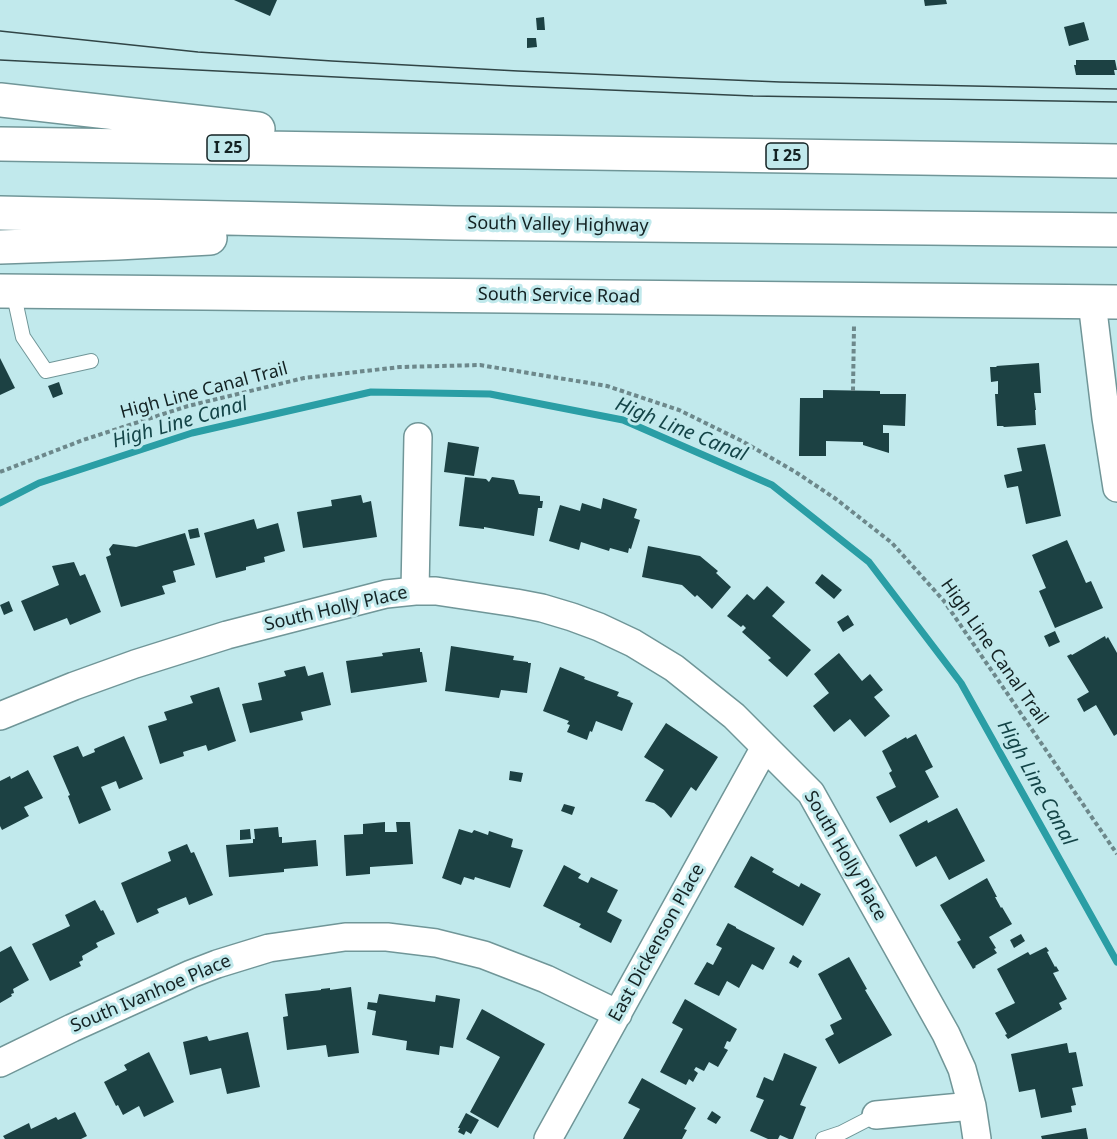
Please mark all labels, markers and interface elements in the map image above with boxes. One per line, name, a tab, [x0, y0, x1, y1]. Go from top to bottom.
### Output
road number: I 25	[207, 135, 249, 161]
road number: I 25	[766, 143, 808, 169]
street label: South Valley Highway	[467, 213, 649, 237]
street label: South Service Road	[478, 284, 640, 308]
street label: High Line Canal Trail	[118, 358, 290, 424]
water label: High Line Canal	[110, 392, 250, 454]
water label: High Line Canal	[612, 393, 750, 467]
street label: High Line Canal Trail	[936, 575, 1052, 729]
street label: South Holly Place	[262, 582, 410, 636]
water label: High Line Canal	[992, 716, 1080, 850]
street label: South Holly Place	[799, 787, 891, 925]
street label: East Dickenson Place	[605, 860, 709, 1026]
street label: South Ivanhoe Place	[68, 950, 234, 1038]

